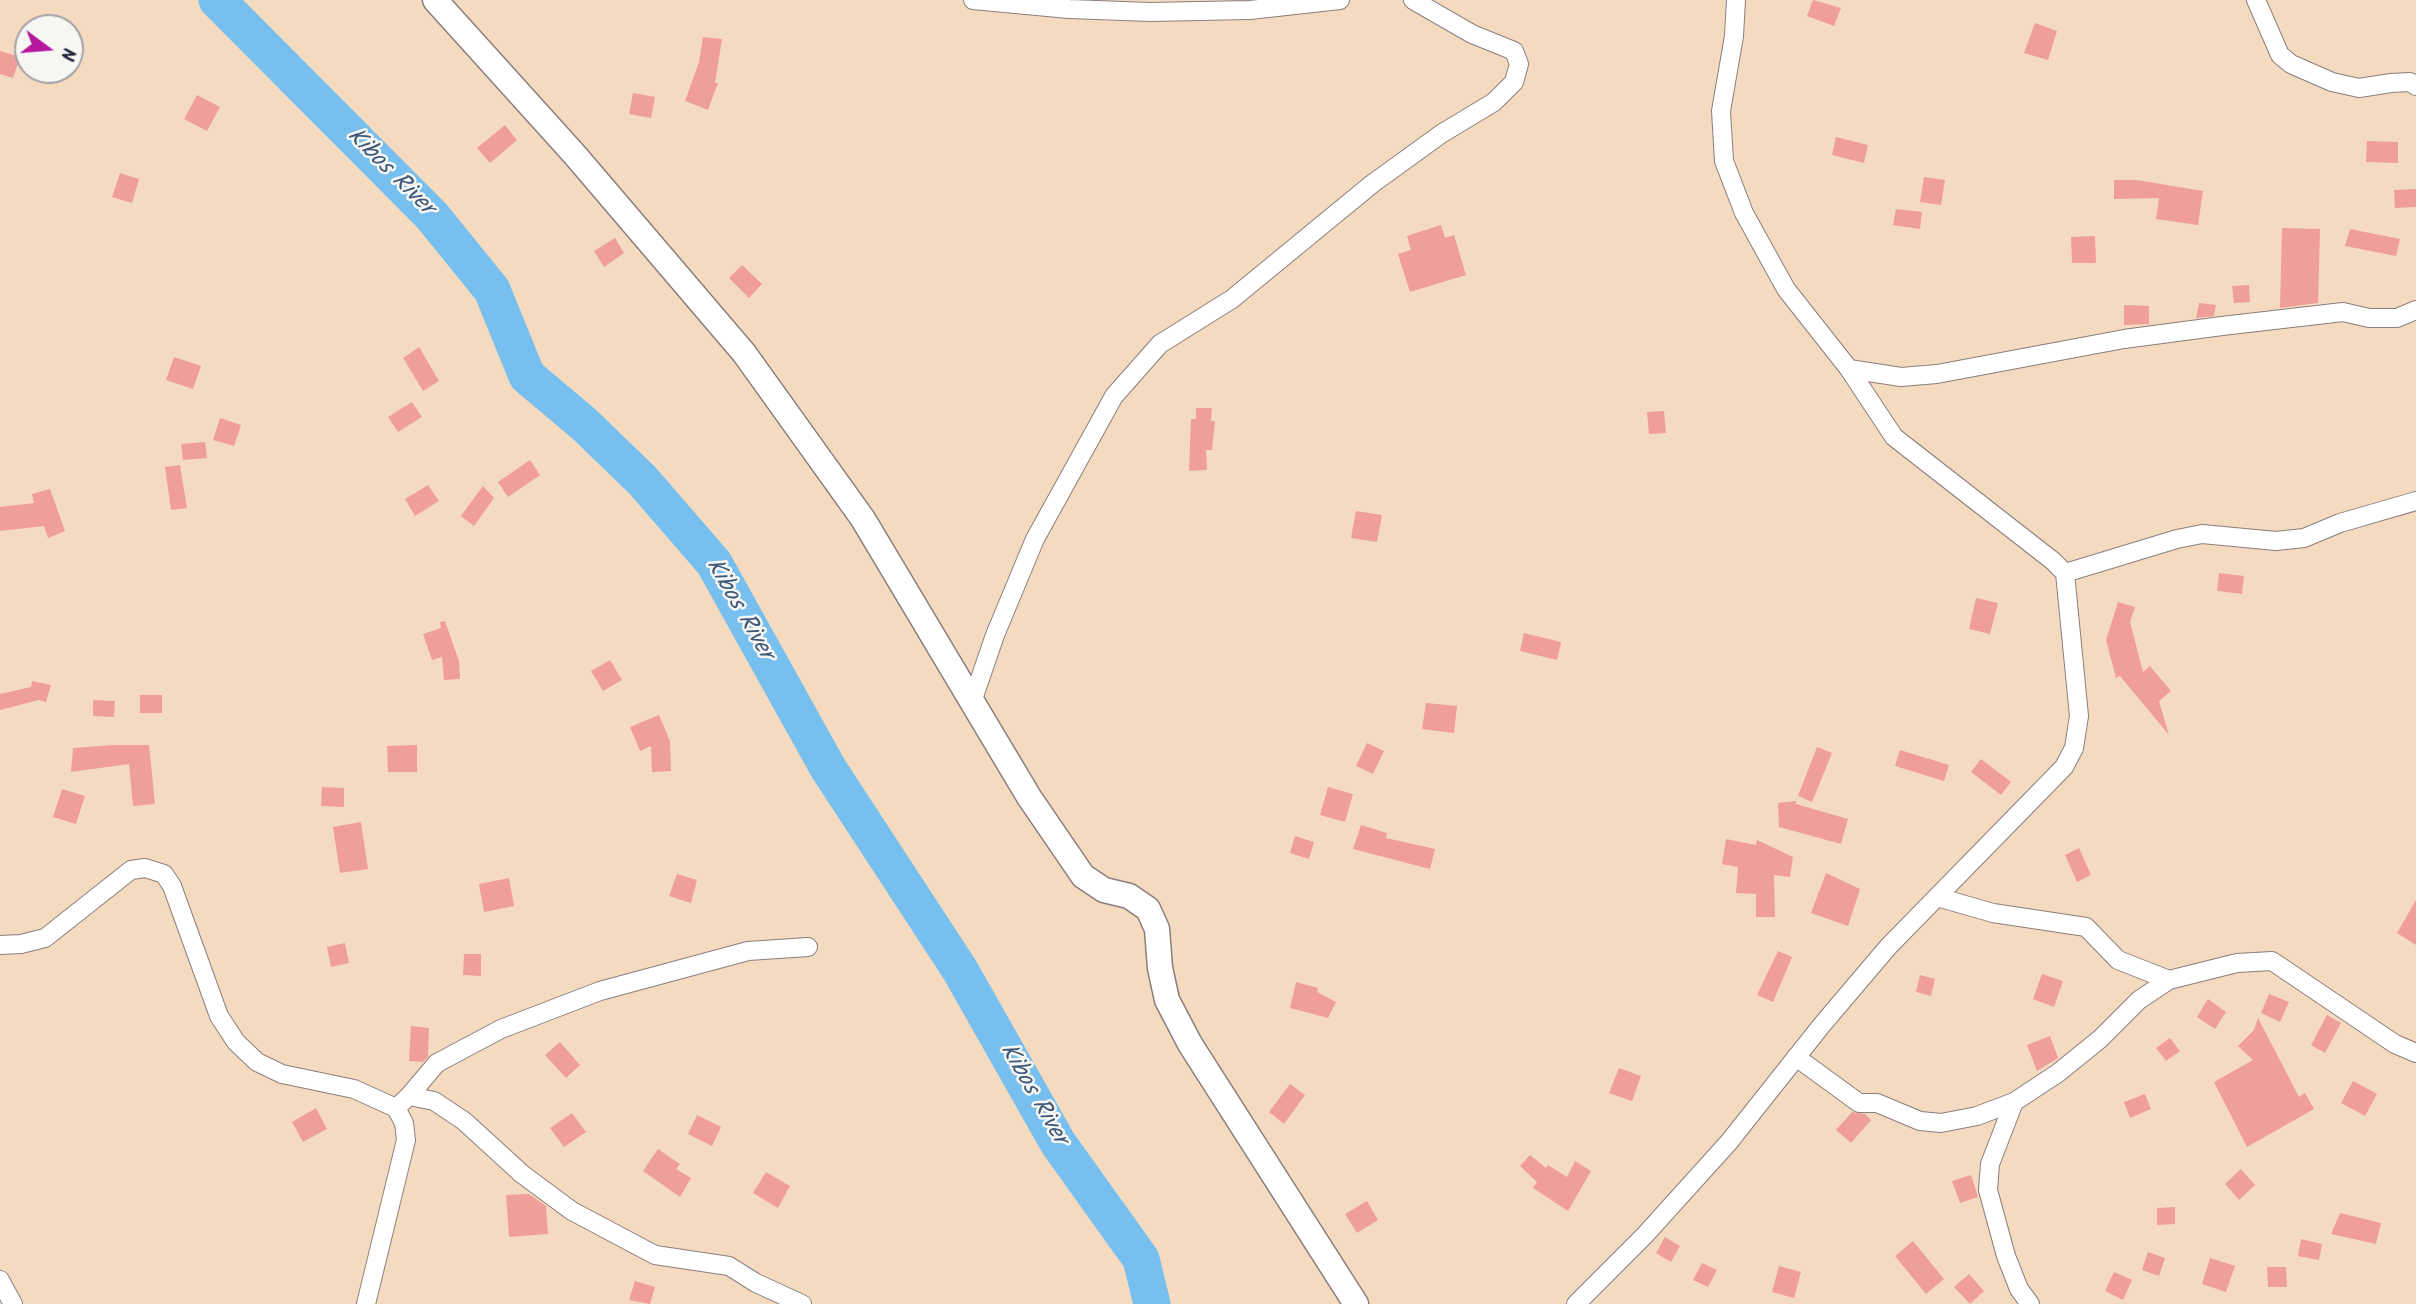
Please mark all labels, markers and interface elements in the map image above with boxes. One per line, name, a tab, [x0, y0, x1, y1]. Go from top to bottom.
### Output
north arrow	[14, 14, 84, 84]
text: N	[51, 44, 83, 64]
water label: Kibos River	[339, 123, 439, 223]
water label: Kibos River	[698, 554, 778, 666]
water label: Kibos River	[992, 1039, 1072, 1151]

